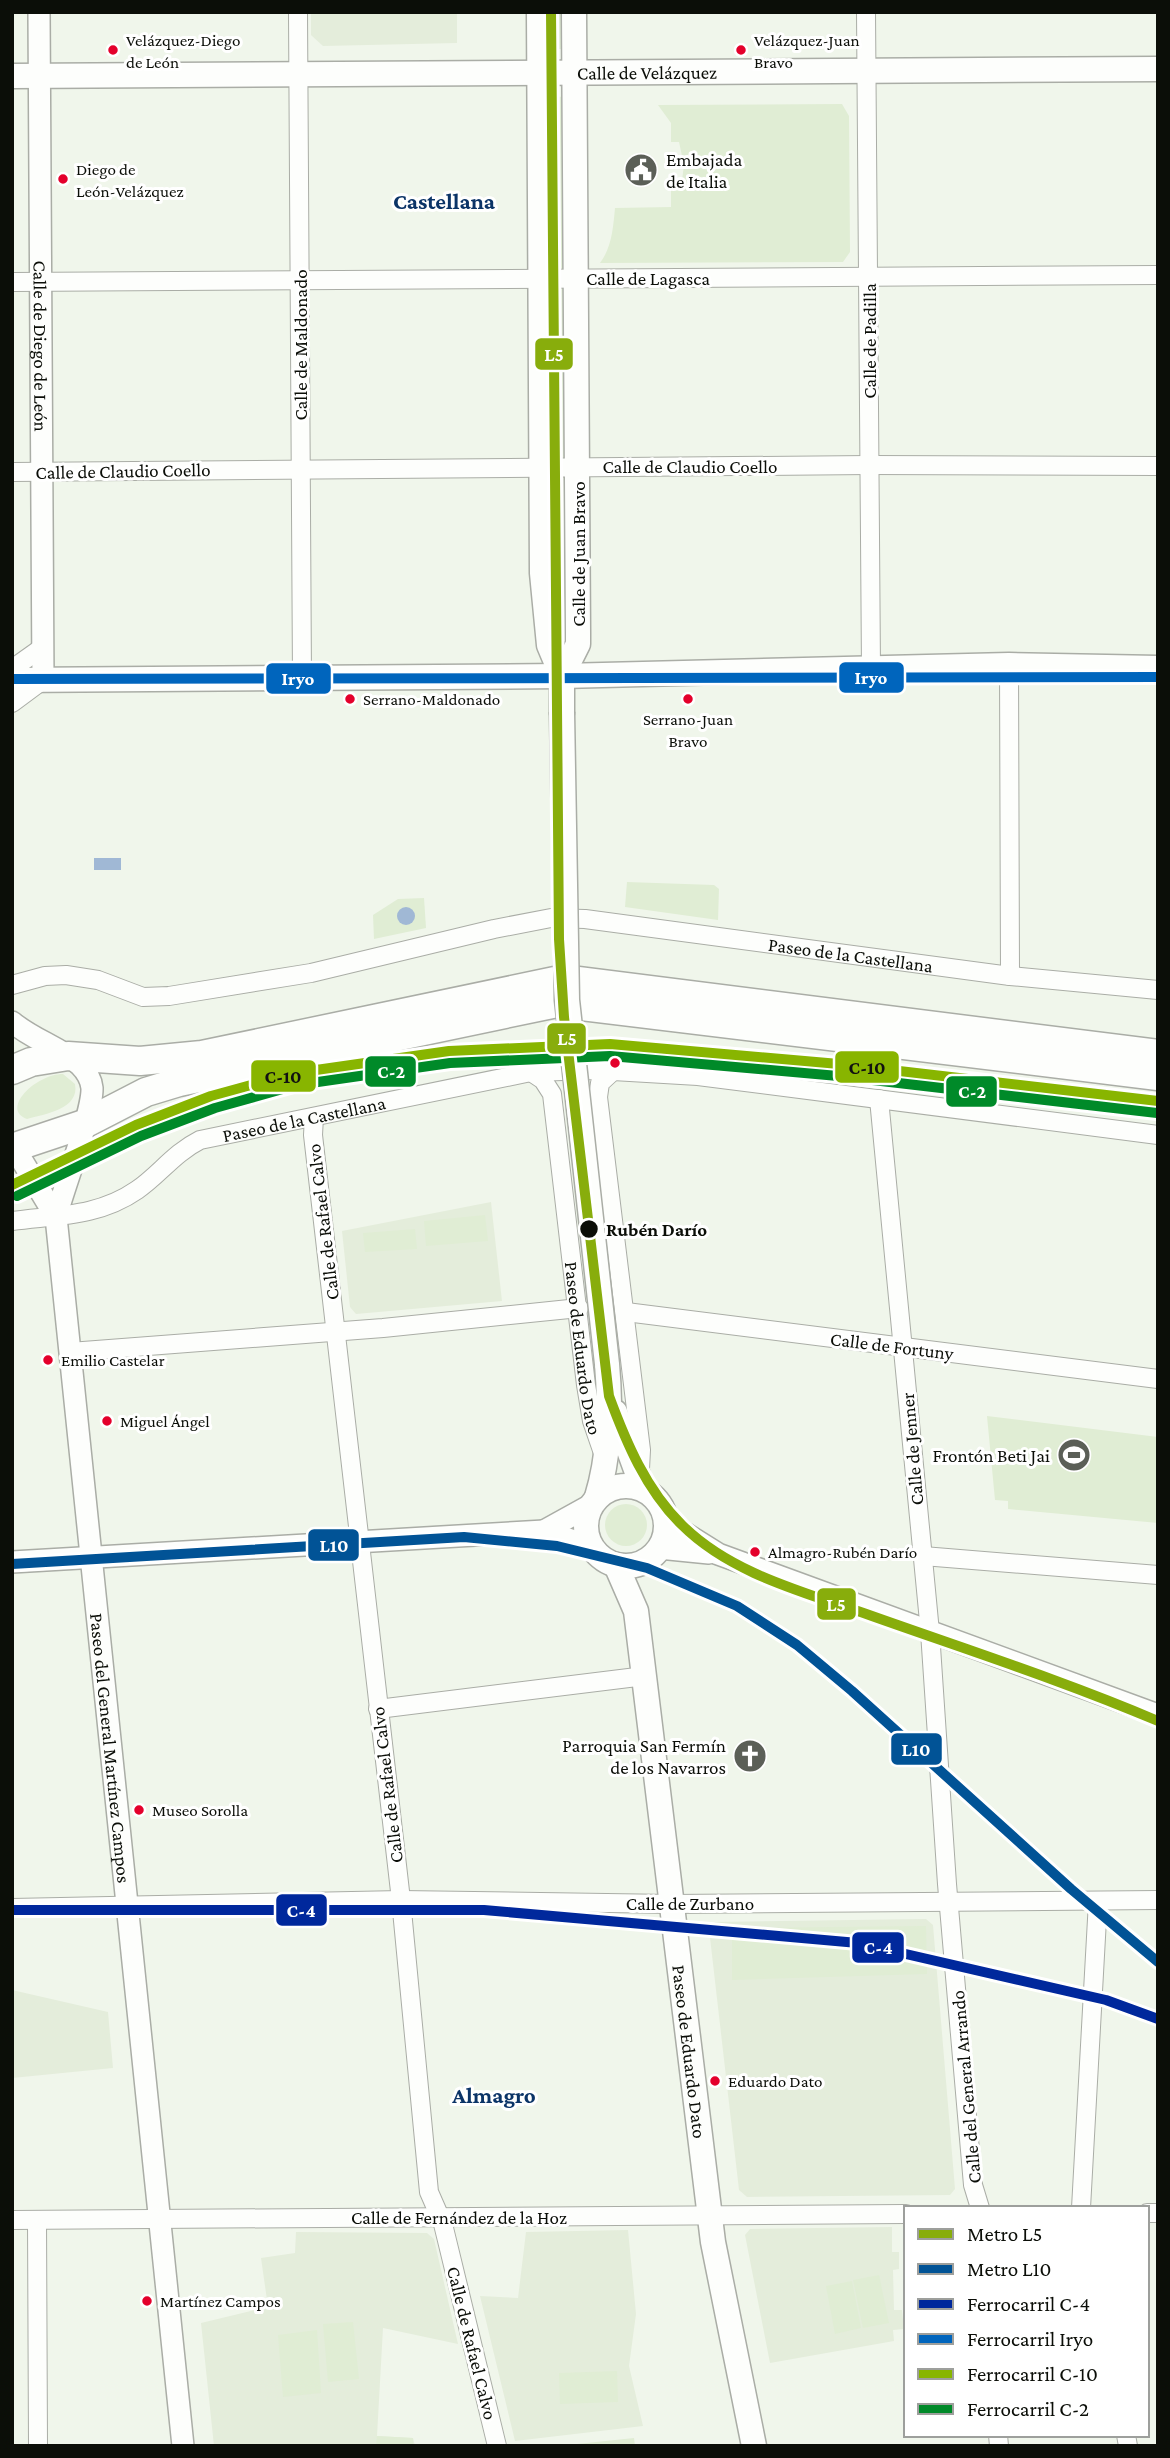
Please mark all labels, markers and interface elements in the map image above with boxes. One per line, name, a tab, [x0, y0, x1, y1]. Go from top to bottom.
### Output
place label: Velázquez-Diego de León	[126, 31, 240, 72]
place label: Velázquez-Juan Bravo	[754, 31, 860, 72]
marker: Velázquez-Diego de León	[106, 43, 120, 57]
marker: Velázquez-Juan Bravo	[734, 43, 748, 57]
street label: Calle de Velázquez	[577, 61, 717, 83]
place label: Embajada de Italia	[666, 149, 743, 192]
public building icon: Embajada de Italia	[622, 151, 660, 189]
place label: Diego de León-Velázquez	[76, 160, 184, 201]
marker: Diego de León-Velázquez	[56, 172, 70, 186]
district label: Castellana	[393, 188, 496, 214]
street label: Calle de Diego de León	[30, 260, 52, 432]
street label: Calle de Lagasca	[586, 268, 710, 289]
street label: Calle de Maldonado	[290, 269, 311, 421]
street label: Calle de Padilla	[859, 283, 880, 399]
line badge: L5	[534, 337, 574, 371]
text: L5	[544, 344, 564, 365]
street label: Calle de Claudio Coello	[602, 456, 778, 477]
street label: Calle de Claudio Coello	[35, 459, 211, 483]
street label: Calle de Juan Bravo	[568, 481, 589, 627]
line badge: Iryo	[838, 661, 905, 694]
line badge: Iryo	[265, 662, 332, 695]
text: Iryo	[855, 667, 888, 688]
text: Iryo	[282, 668, 315, 689]
place label: Serrano-Maldonado	[363, 690, 500, 709]
marker: Serrano-Maldonado	[343, 692, 357, 706]
marker: Serrano-Juan Bravo	[681, 692, 695, 706]
place label: Serrano-Juan Bravo	[643, 710, 733, 751]
street label: Paseo de la Castellana	[767, 933, 935, 976]
line badge: L5	[546, 1022, 587, 1055]
text: L5	[557, 1028, 577, 1049]
line badge: C-10	[834, 1050, 900, 1084]
line badge: C-2	[364, 1055, 417, 1088]
unlabelled marker	[608, 1056, 622, 1070]
text: C-10	[848, 1057, 886, 1078]
line badge: C-10	[250, 1059, 317, 1093]
text: C-2	[377, 1061, 405, 1082]
text: C-10	[264, 1066, 302, 1087]
line badge: C-2	[945, 1075, 998, 1108]
text: C-2	[958, 1081, 986, 1102]
street label: Paseo de la Castellana	[220, 1092, 387, 1146]
street label: Calle de Rafael Calvo	[303, 1143, 343, 1301]
marker: Rubén Darío	[578, 1218, 600, 1240]
place label: Rubén Darío	[606, 1219, 707, 1240]
street label: Paseo de Eduardo Dato	[561, 1260, 606, 1437]
street label: Calle de Fortuny	[829, 1328, 955, 1364]
place label: Emilio Castelar	[61, 1351, 165, 1370]
marker: Emilio Castelar	[41, 1353, 55, 1367]
street label: Calle de Jenner	[897, 1391, 927, 1506]
place label: Miguel Ángel	[120, 1412, 210, 1431]
marker: Miguel Ángel	[100, 1414, 114, 1428]
sports icon: Frontón Beti Jai	[1055, 1436, 1093, 1474]
place label: Frontón Beti Jai	[932, 1445, 1050, 1466]
line badge: L10	[307, 1528, 360, 1562]
text: L10	[320, 1535, 348, 1556]
place label: Almagro-Rubén Darío	[768, 1543, 917, 1562]
marker: Almagro-Rubén Darío	[748, 1545, 762, 1559]
line badge: L5	[816, 1587, 857, 1621]
text: L5	[826, 1594, 846, 1615]
street label: Paseo del General Martínez Campos	[86, 1612, 135, 1884]
street label: Calle de Rafael Calvo	[367, 1706, 407, 1864]
line badge: L10	[890, 1732, 943, 1766]
place label: Parroquia San Fermín de los Navarros	[562, 1735, 726, 1778]
church icon: Parroquia San Fermín de los Navarros	[731, 1737, 769, 1775]
text: L10	[902, 1739, 930, 1760]
place label: Museo Sorolla	[152, 1801, 248, 1820]
marker: Museo Sorolla	[132, 1803, 146, 1817]
line badge: C-4	[275, 1893, 328, 1927]
street label: Calle de Zurbano	[626, 1893, 754, 1914]
text: C-4	[286, 1900, 316, 1921]
line badge: C-4	[851, 1931, 905, 1964]
text: C-4	[863, 1937, 893, 1958]
street label: Paseo de Eduardo Dato	[669, 1964, 711, 2139]
street label: Calle del General Arrando	[947, 1990, 985, 2184]
place label: Eduardo Dato	[728, 2072, 822, 2091]
marker: Eduardo Dato	[708, 2074, 722, 2088]
district label: Almagro	[451, 2082, 536, 2108]
legend	[904, 2206, 1149, 2437]
street label: Calle de Fernández de la Hoz	[351, 2207, 567, 2228]
text: Metro L5	[967, 2222, 1042, 2246]
text: Metro L10	[967, 2257, 1051, 2281]
street label: Calle de Rafael Calvo	[443, 2264, 501, 2422]
place label: Martínez Campos	[160, 2292, 281, 2311]
text: Ferrocarril C-4	[967, 2292, 1090, 2316]
marker: Martínez Campos	[140, 2294, 154, 2308]
text: Ferrocarril Iryo	[967, 2327, 1093, 2351]
text: Ferrocarril C-10	[967, 2362, 1098, 2386]
text: Ferrocarril C-2	[967, 2397, 1089, 2421]

